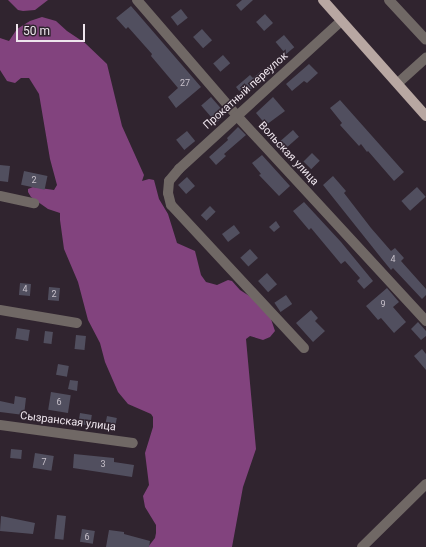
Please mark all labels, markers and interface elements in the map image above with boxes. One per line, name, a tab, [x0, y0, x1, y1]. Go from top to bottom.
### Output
scale bar	[18, 16, 87, 42]
text: 50 m	[23, 24, 50, 38]
street label: Прокатный переулок	[201, 50, 291, 132]
house number: 27	[180, 78, 190, 88]
street label: Вольская улица	[255, 120, 321, 188]
house number: 2	[31, 175, 37, 185]
house number: 4	[390, 254, 396, 264]
house number: 4	[22, 284, 28, 294]
house number: 2	[51, 289, 57, 299]
house number: 9	[380, 299, 386, 309]
house number: 6	[56, 397, 62, 407]
street label: Сызранская улица	[19, 410, 117, 434]
house number: 7	[41, 457, 47, 467]
house number: 3	[100, 459, 106, 469]
house number: 6	[84, 532, 90, 542]

